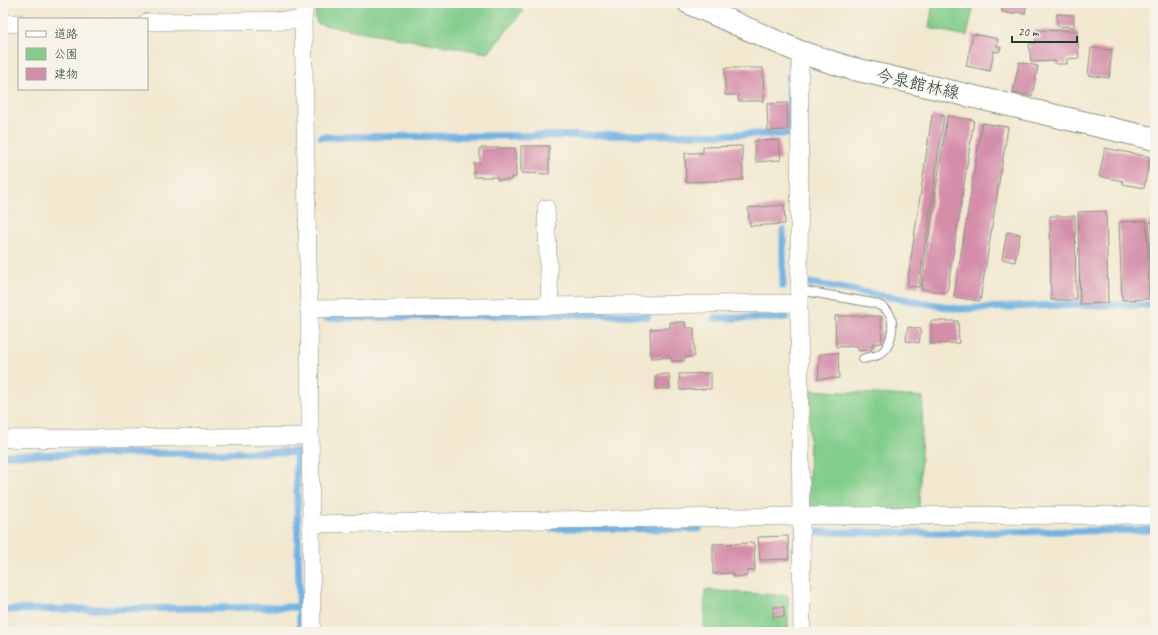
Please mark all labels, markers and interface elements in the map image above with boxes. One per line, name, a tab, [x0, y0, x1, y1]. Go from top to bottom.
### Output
legend	[18, 18, 148, 90]
scale bar	[1012, 18, 1077, 44]
text: 20 m	[1018, 24, 1040, 40]
text: 道路	[54, 26, 78, 42]
text: 公園	[54, 46, 78, 62]
street label: 今泉館林線	[874, 64, 962, 104]
text: 建物	[54, 66, 78, 82]

